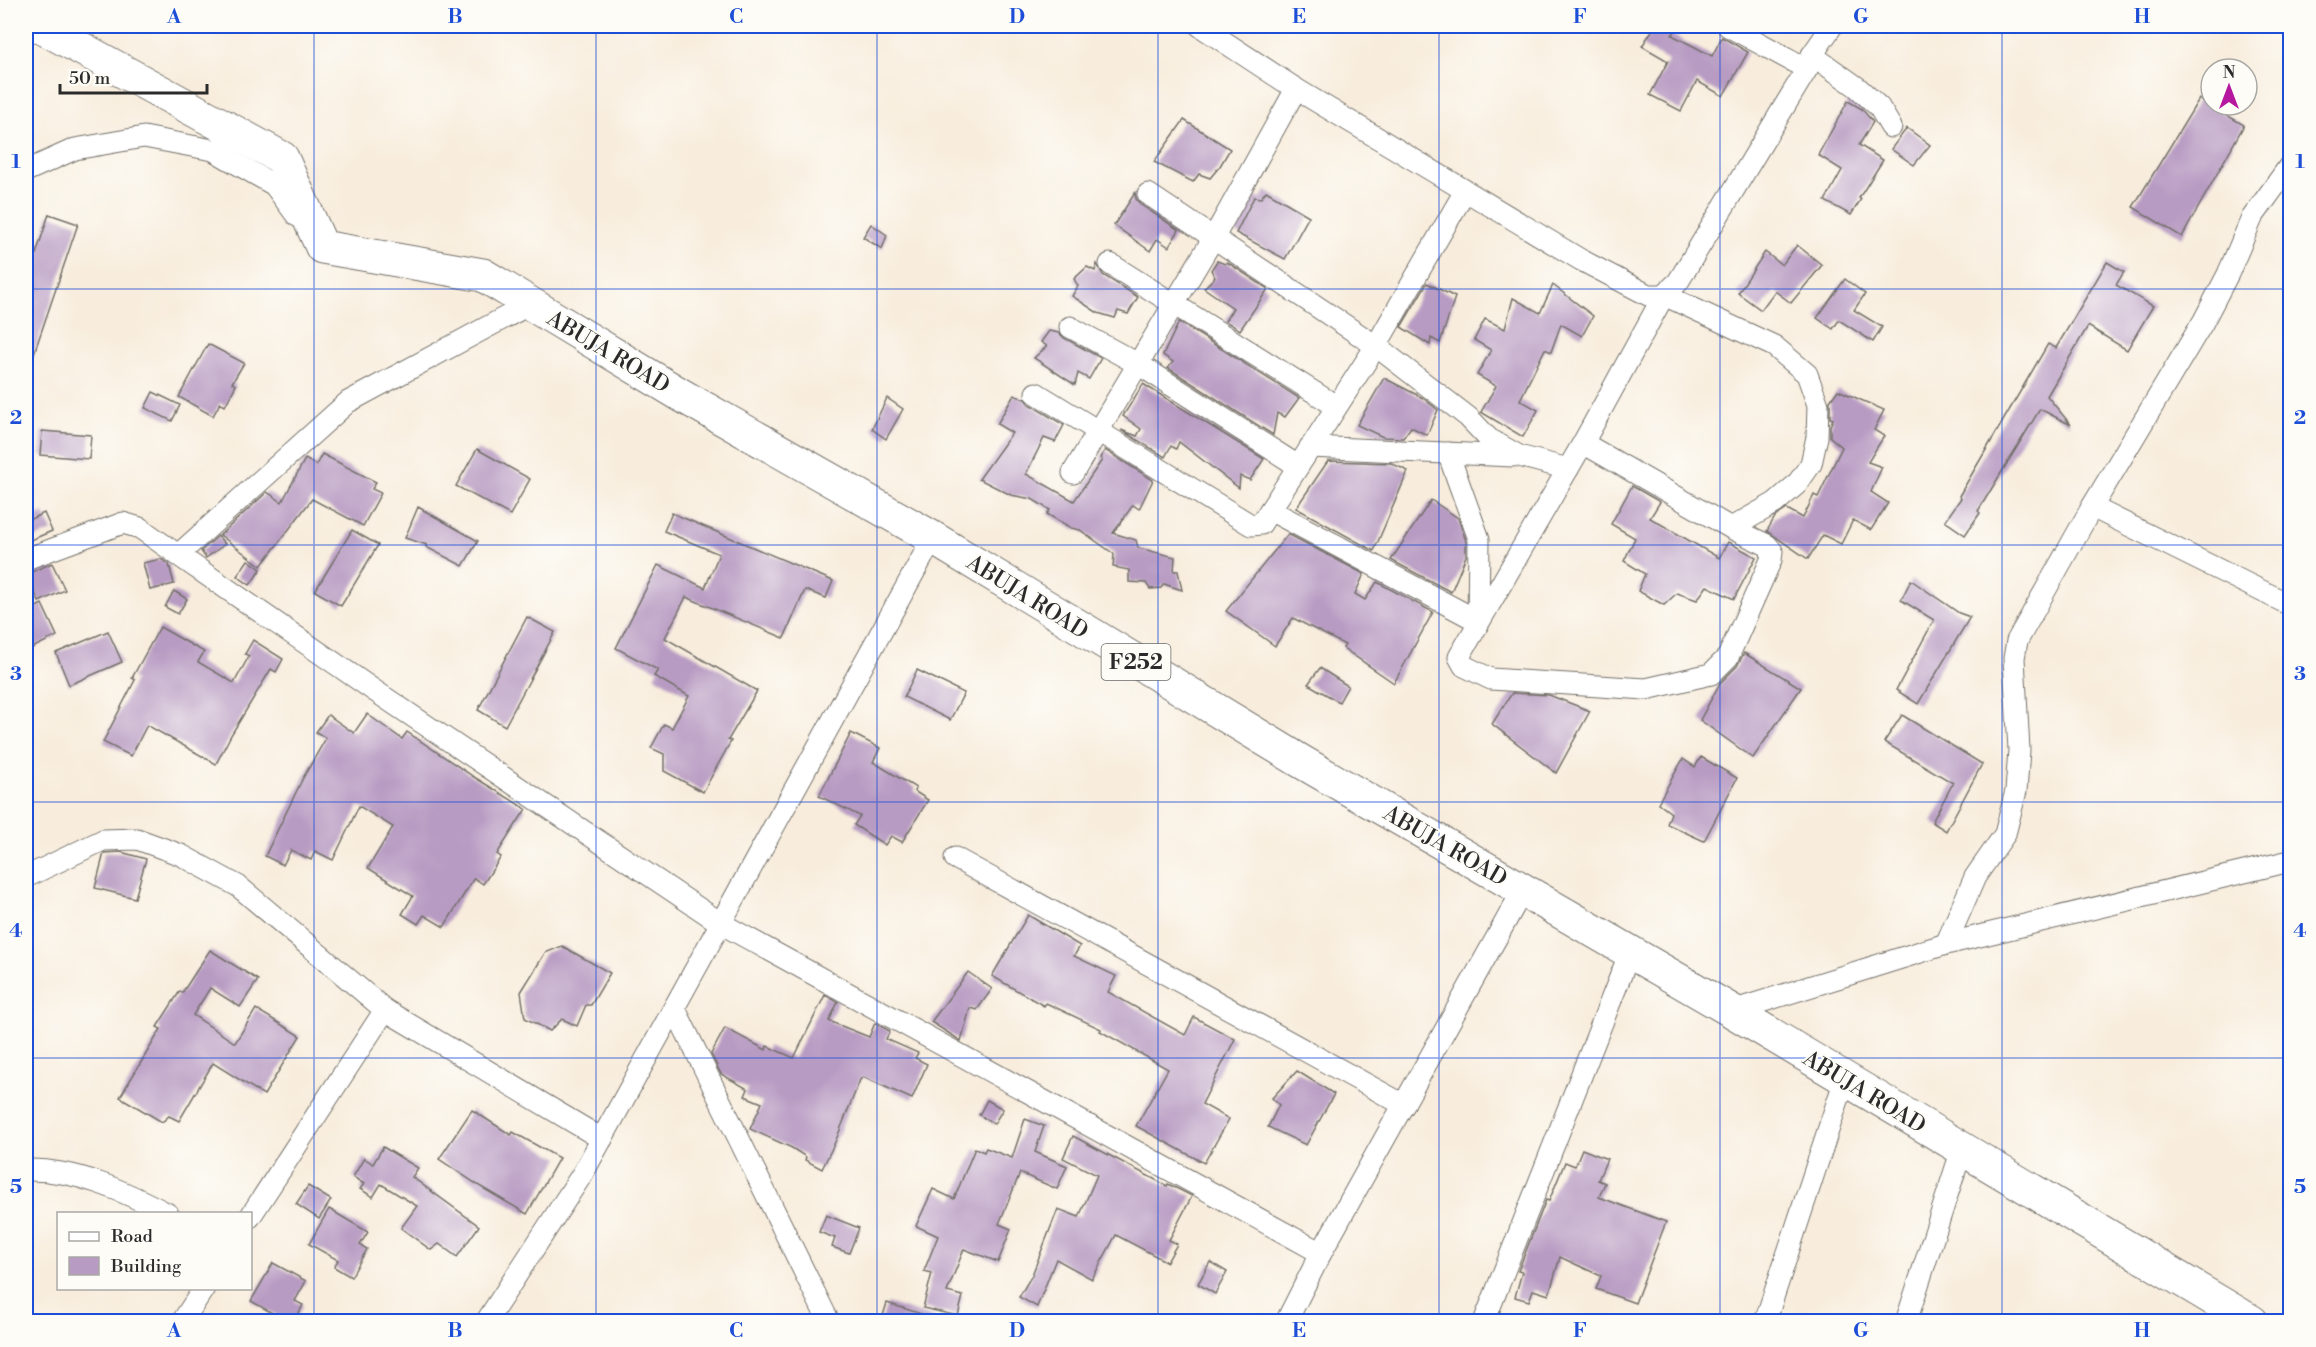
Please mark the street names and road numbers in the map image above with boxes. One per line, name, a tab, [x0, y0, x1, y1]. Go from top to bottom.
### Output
street label: ABUJA ROAD	[541, 305, 674, 399]
street label: ABUJA ROAD	[961, 549, 1093, 645]
road number: F252	[1102, 644, 1170, 680]
street label: ABUJA ROAD	[1378, 800, 1512, 893]
street label: ABUJA ROAD	[1797, 1045, 1930, 1139]

